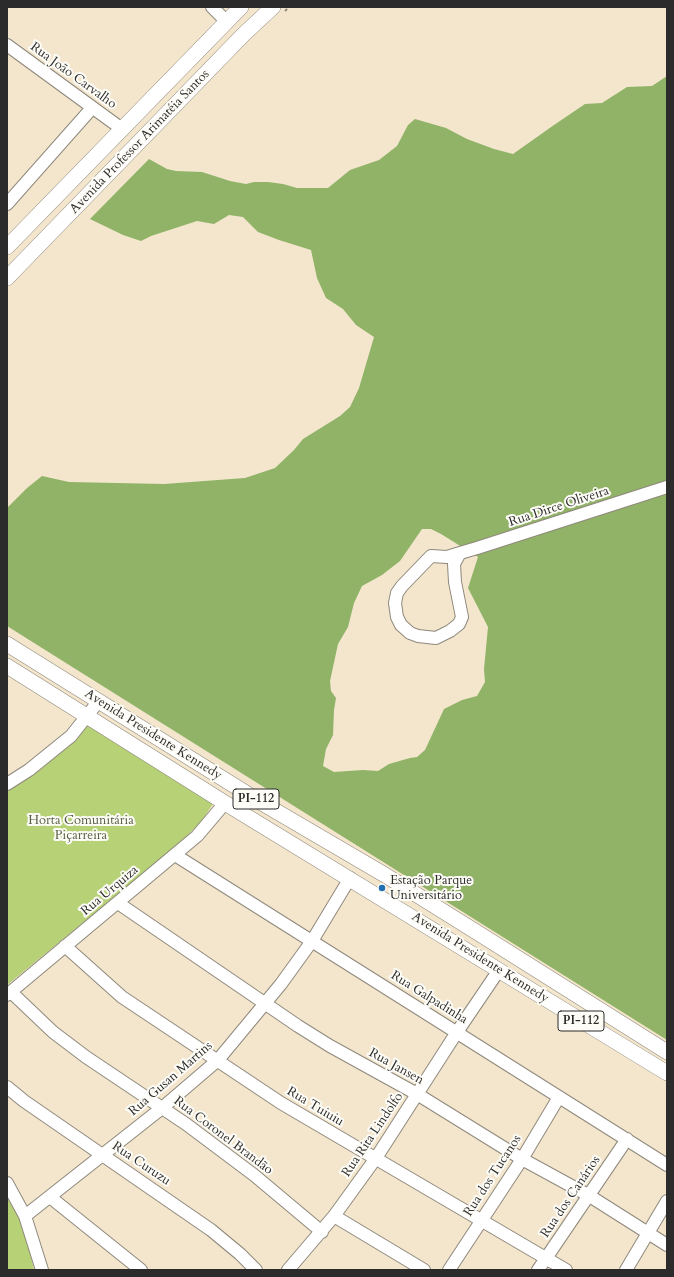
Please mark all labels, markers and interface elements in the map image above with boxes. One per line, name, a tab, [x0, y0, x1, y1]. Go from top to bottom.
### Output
street label: Rua João Carvalho	[27, 39, 119, 113]
street label: Avenida Professor Arimatéia Santos	[67, 67, 213, 217]
street label: Rua Dirce Oliveira	[507, 483, 611, 531]
street label: Avenida Presidente Kennedy	[81, 686, 225, 784]
road number: PI-112	[233, 789, 279, 809]
park label: Horta Comunitária Piçarreira	[28, 813, 134, 844]
street label: Rua Urquiza	[78, 863, 142, 919]
place label: Estação Parque Universitário	[390, 873, 472, 904]
marker: Estação Parque Universitário	[377, 883, 387, 893]
street label: Avenida Presidente Kennedy	[408, 909, 552, 1007]
street label: Rua Galpadinha	[388, 968, 470, 1028]
road number: PI-112	[558, 1011, 604, 1031]
street label: Rua Gusan Martins	[126, 1038, 216, 1120]
street label: Rua Jansen	[366, 1046, 426, 1088]
street label: Rua Tuiuiu	[284, 1084, 346, 1130]
street label: Rua Rita Lindolfo	[339, 1090, 407, 1180]
street label: Rua Coronel Brandão	[170, 1094, 276, 1178]
street label: Rua dos Tucanos	[461, 1132, 525, 1220]
street label: Rua Curuzu	[109, 1139, 173, 1189]
street label: Rua dos Canários	[538, 1153, 604, 1241]

